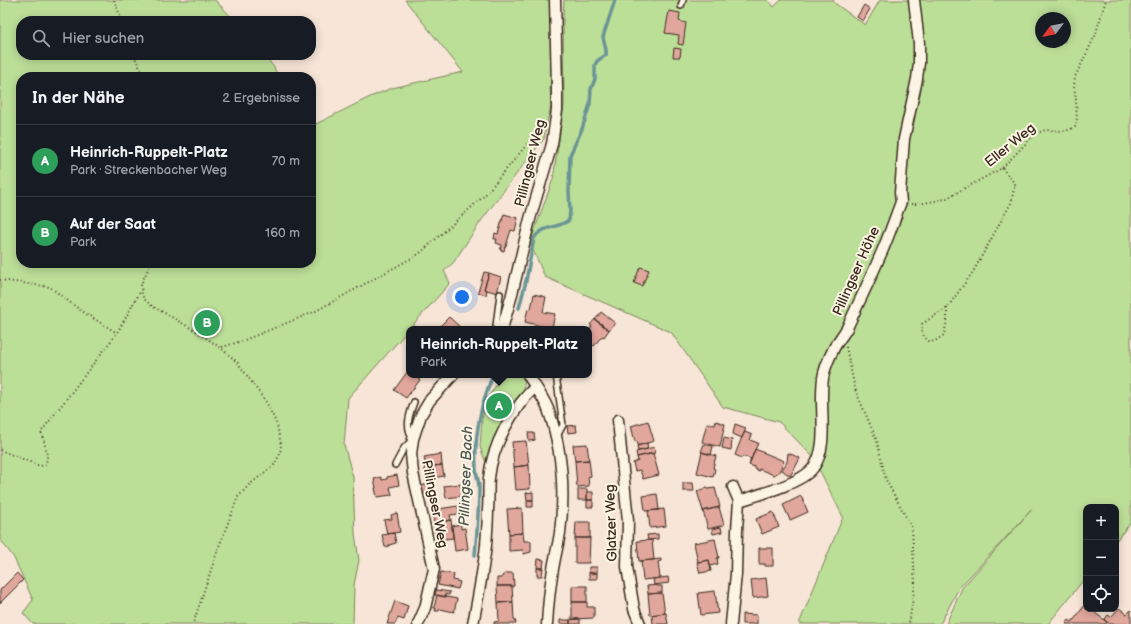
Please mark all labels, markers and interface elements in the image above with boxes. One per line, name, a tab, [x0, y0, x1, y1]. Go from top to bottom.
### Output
north arrow	[1035, 12, 1071, 48]
search box	[16, 16, 316, 60]
icon: search	[30, 27, 52, 49]
text: Hier suchen	[62, 29, 144, 48]
text: In der Nähe	[32, 88, 125, 108]
text: 2 Ergebnisse	[222, 90, 300, 106]
street label: Pillingser Weg	[511, 118, 549, 208]
street label: Eller Weg	[981, 119, 1039, 171]
text: Heinrich-Ruppelt-Platz	[70, 143, 228, 162]
text: A	[41, 153, 49, 169]
text: 70 m	[272, 153, 300, 169]
text: Park · Streckenbacher Weg	[70, 162, 227, 178]
text: Auf der Saat	[70, 215, 156, 234]
street label: Pillingser Höhe	[829, 224, 883, 318]
text: B	[40, 225, 50, 241]
text: 160 m	[265, 225, 300, 241]
text: Park	[70, 234, 96, 250]
your location	[452, 287, 472, 307]
pin: B	[194, 308, 220, 338]
popup	[406, 326, 592, 378]
text: Heinrich-Ruppelt-Platz	[420, 335, 578, 354]
text: Park	[420, 354, 446, 370]
pin: A	[486, 391, 512, 421]
water label: Pillingser Bach	[455, 426, 477, 526]
street label: Pillingser Weg	[418, 458, 452, 550]
street label: Glatzer Weg	[601, 484, 621, 562]
map controls	[1083, 504, 1119, 612]
button: +	[1083, 504, 1119, 540]
button: −	[1083, 540, 1119, 576]
button: locate	[1083, 576, 1119, 612]

